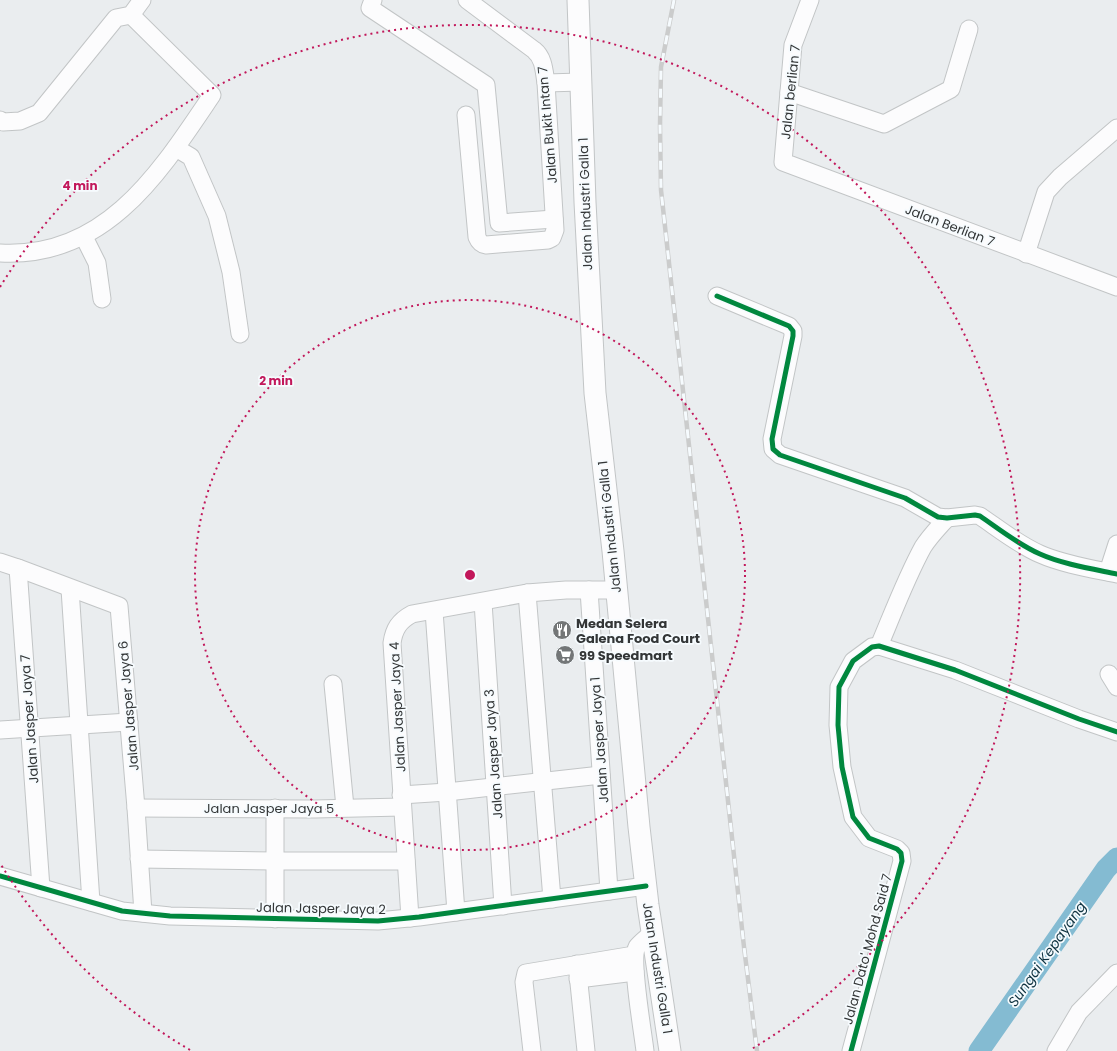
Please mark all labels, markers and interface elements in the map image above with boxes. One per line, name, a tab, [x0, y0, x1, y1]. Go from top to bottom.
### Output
street label: Jalan berlian 7	[776, 44, 805, 140]
street label: Jalan Bukit Intan 7	[533, 65, 562, 184]
street label: Jalan Industri Galla 1	[574, 137, 597, 271]
text: 4 min	[62, 177, 98, 194]
street label: Jalan Berlian 7	[902, 200, 997, 251]
text: 2 min	[259, 372, 293, 389]
street label: Jalan Industri Galla 1	[593, 460, 626, 594]
centre of rings	[463, 568, 477, 582]
place label: Medan Selera Galena Food Court	[576, 614, 700, 648]
restaurant icon: Medan Selera Galena Food Court	[551, 619, 573, 641]
street label: Jalan Jasper Jaya 6	[113, 640, 144, 772]
street label: Jalan Jasper Jaya 4	[385, 641, 410, 773]
supermarket icon: 99 Speedmart	[554, 644, 576, 666]
place label: 99 Speedmart	[579, 646, 673, 665]
street label: Jalan Jasper Jaya 7	[16, 654, 43, 784]
street label: Jalan Jasper Jaya 1	[586, 676, 613, 804]
street label: Jalan Jasper Jaya 3	[479, 688, 508, 819]
street label: Jalan Jasper Jaya 5	[204, 799, 334, 818]
street label: Jalan Dato' Mohd Said 7	[838, 872, 897, 1026]
water label: Sungai Kepayang	[1003, 897, 1091, 1011]
street label: Jalan Jasper Jaya 2	[256, 898, 386, 919]
street label: Jalan Industri Galla 1	[638, 901, 677, 1035]

